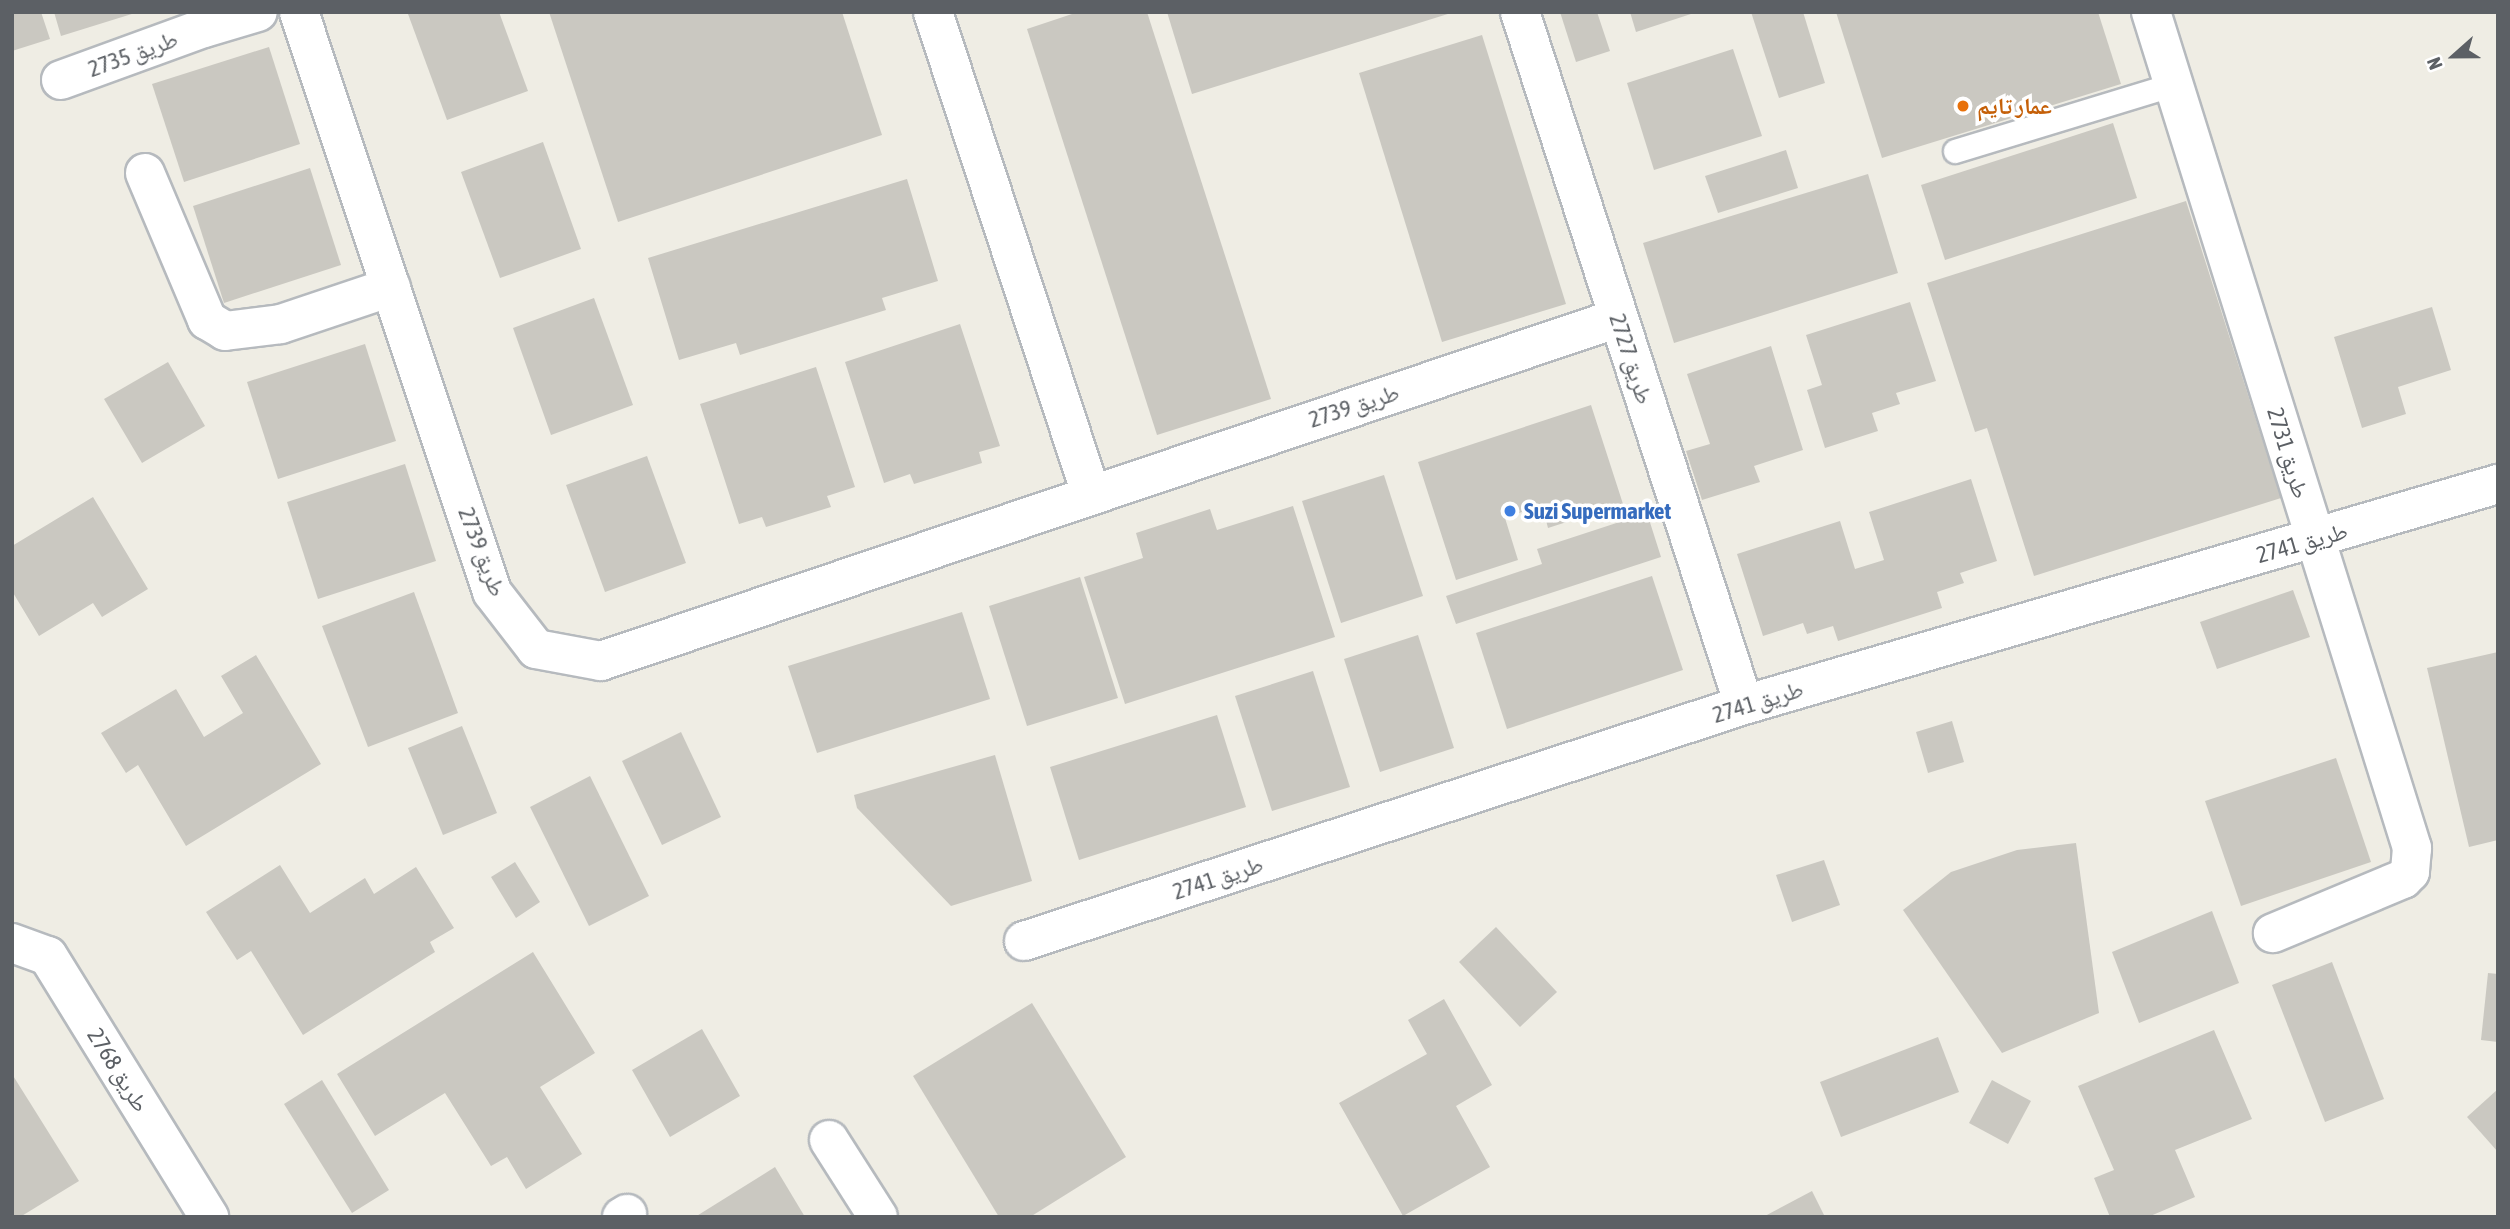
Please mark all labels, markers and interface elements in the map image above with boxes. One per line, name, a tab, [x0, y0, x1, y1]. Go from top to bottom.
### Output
north arrow	[2419, 21, 2489, 91]
street label: طريق 2735	[84, 25, 182, 83]
text: N	[2422, 54, 2447, 73]
place label: عمار تايم	[1977, 92, 2052, 120]
marker: عمار تايم	[1955, 98, 1971, 114]
street label: طريق 2727	[1603, 310, 1659, 408]
street label: طريق 2739	[1305, 378, 1403, 434]
street label: طريق 2731	[2261, 404, 2315, 502]
place label: Suzi Supermarket	[1524, 497, 1671, 525]
street label: طريق 2739	[452, 503, 512, 601]
marker: Suzi Supermarket	[1502, 503, 1518, 519]
street label: طريق 2741	[2253, 517, 2351, 569]
street label: طريق 2741	[1709, 675, 1807, 729]
street label: طريق 2741	[1169, 850, 1267, 906]
street label: طريق 2768	[82, 1023, 154, 1117]

